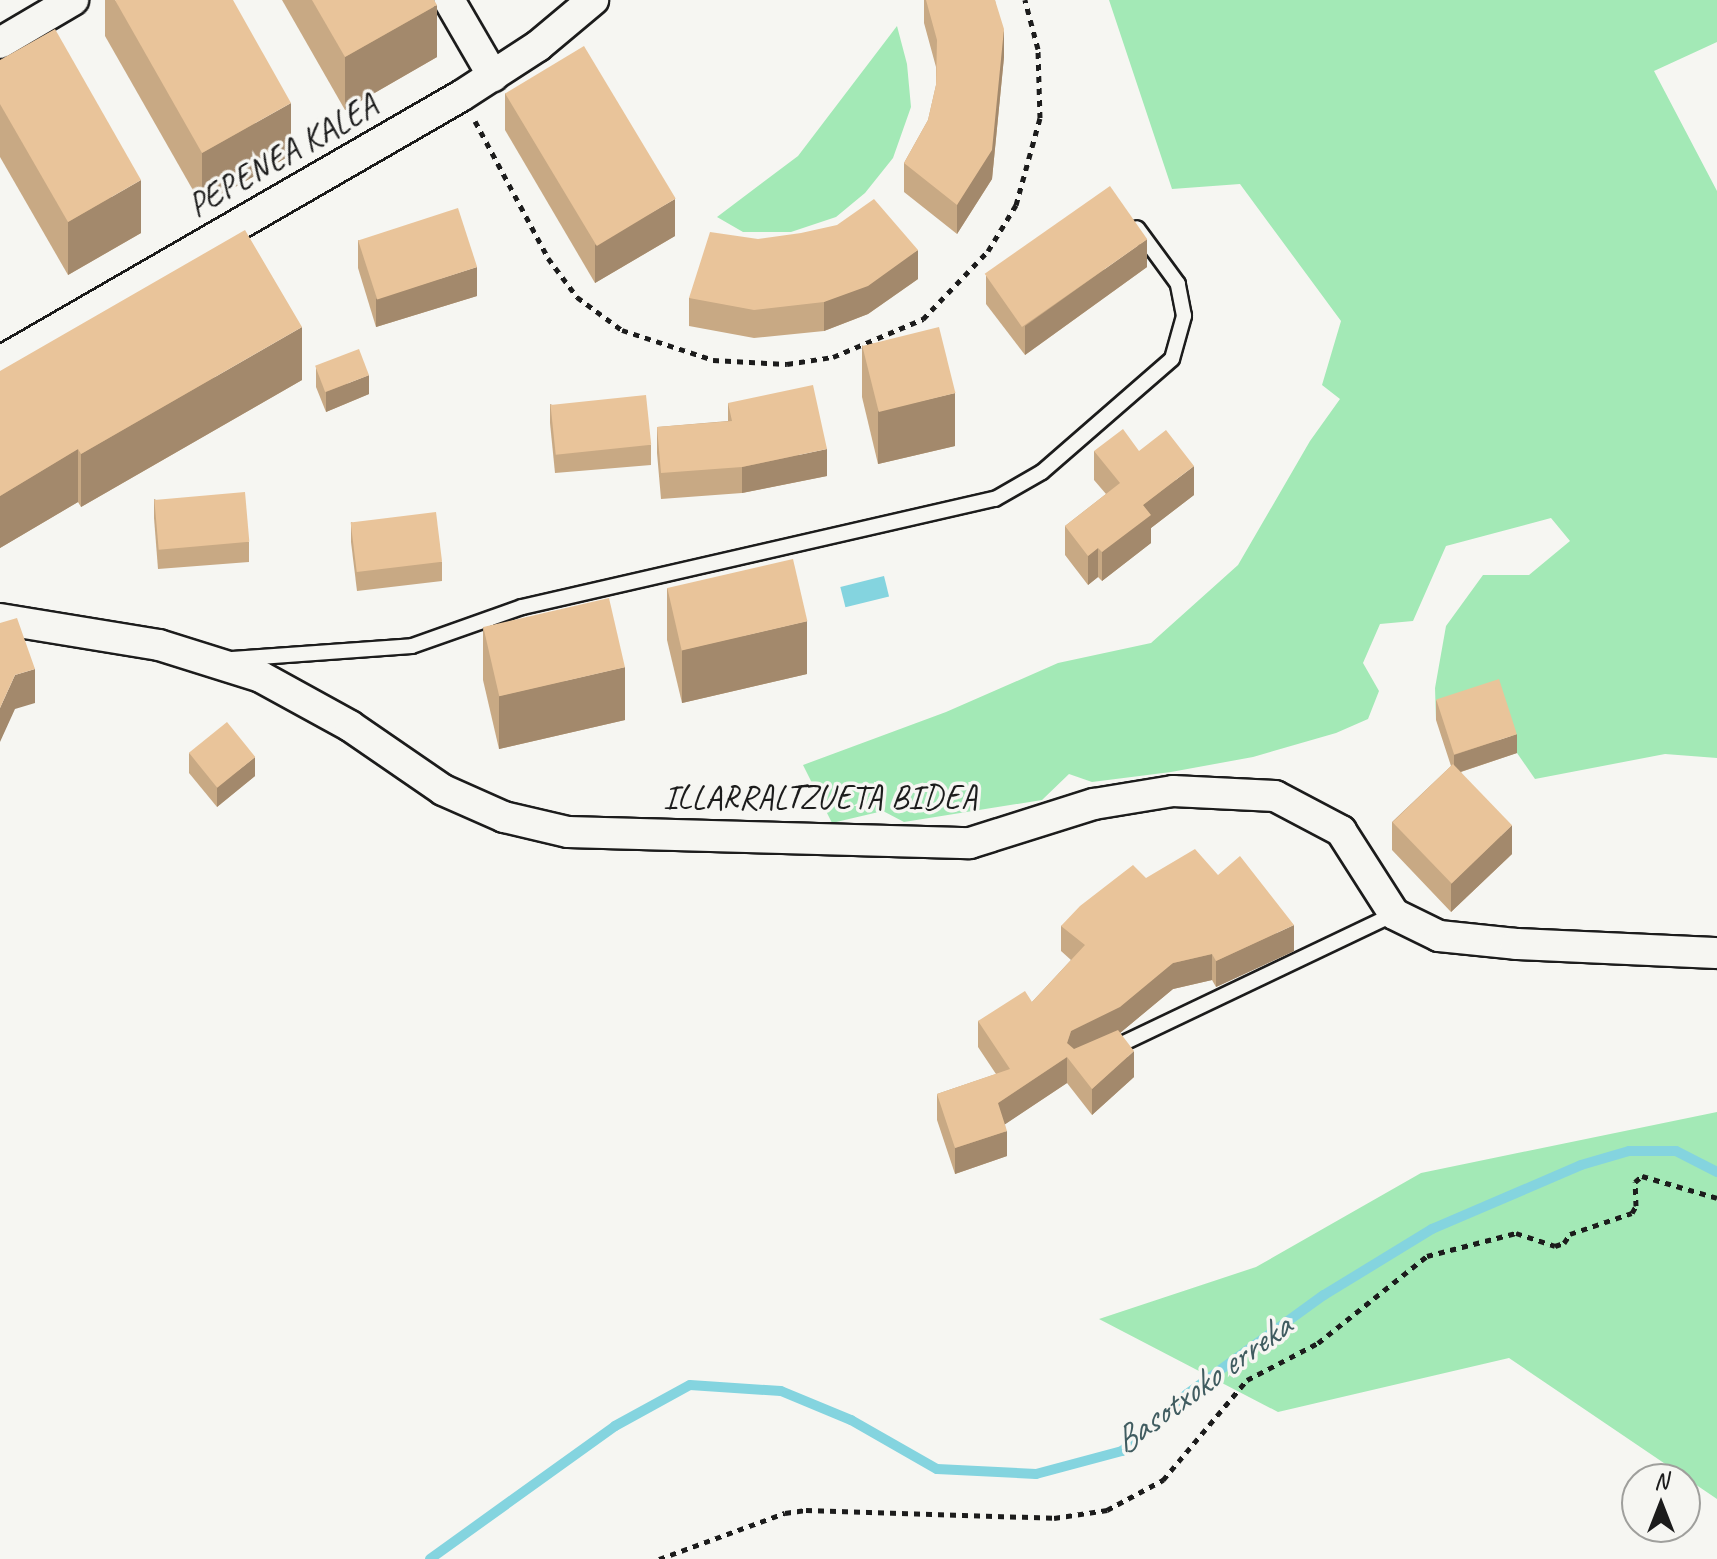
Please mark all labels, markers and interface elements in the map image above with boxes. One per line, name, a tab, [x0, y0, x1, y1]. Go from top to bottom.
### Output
street label: PEPENEA KALEA	[180, 84, 384, 226]
street label: ILLARRALTZUETA BIDEA	[663, 777, 977, 817]
water label: Basotxoko erreka	[1105, 1305, 1299, 1463]
north arrow	[1621, 1463, 1701, 1543]
text: N	[1654, 1467, 1668, 1495]

